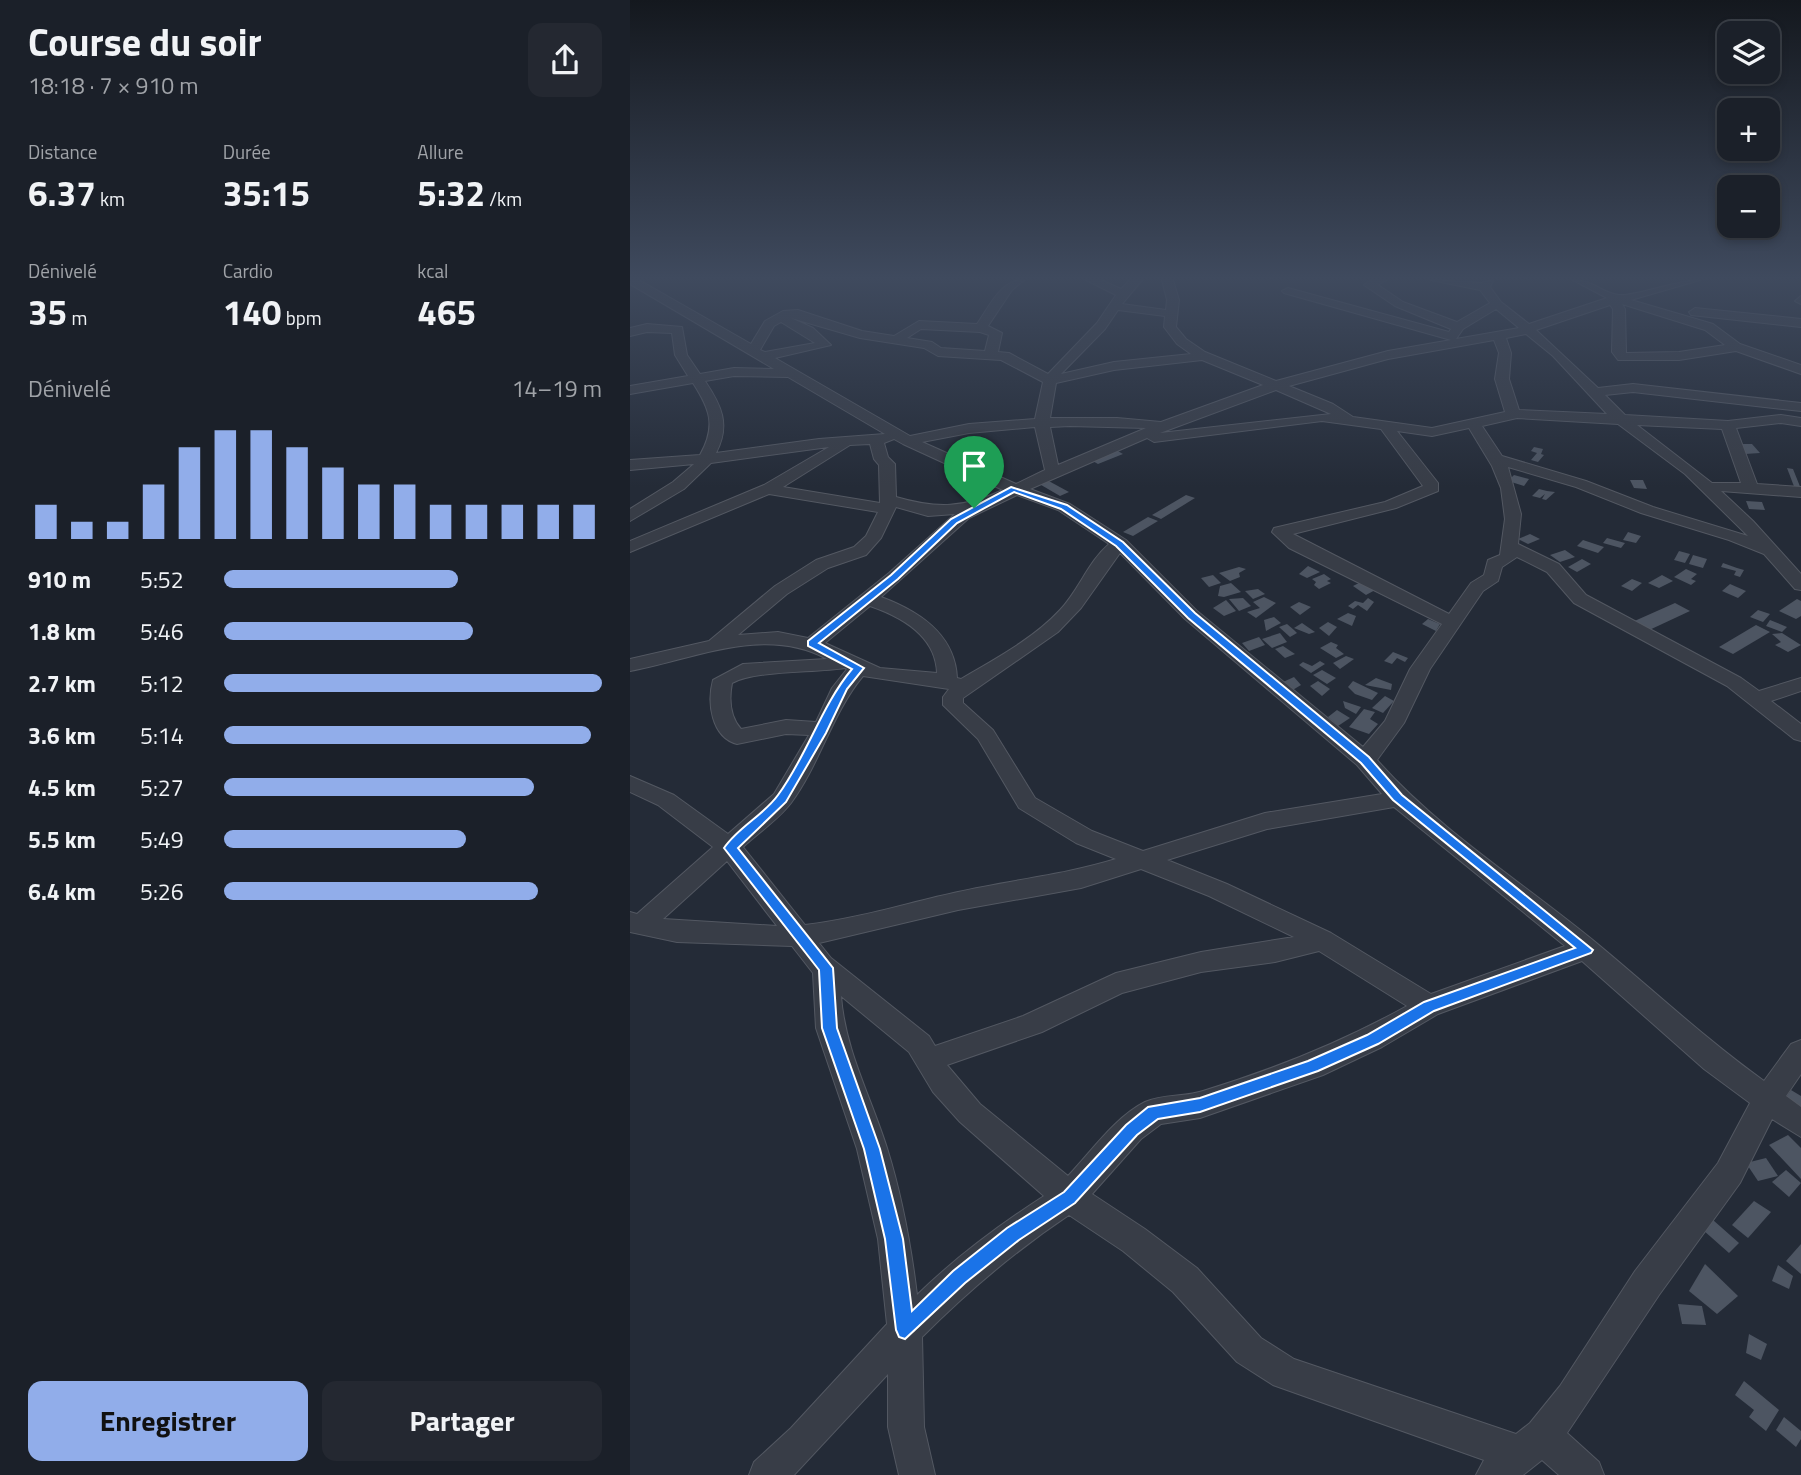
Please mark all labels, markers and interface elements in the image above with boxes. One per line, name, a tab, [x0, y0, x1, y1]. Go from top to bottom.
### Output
text: Course du soir	[28, 13, 262, 71]
map controls	[1717, 21, 1780, 238]
button: layers	[1717, 21, 1780, 84]
button: share	[528, 23, 602, 97]
text: 18:18 · 7 × 910 m	[28, 68, 198, 103]
button: +	[1717, 98, 1780, 161]
text: Distance	[28, 137, 97, 166]
text: Durée	[223, 137, 271, 166]
text: Allure	[417, 137, 464, 166]
text: 6.37	[28, 166, 96, 220]
text: 35:15	[223, 166, 310, 220]
text: 5:32	[417, 166, 485, 220]
button: −	[1717, 175, 1780, 238]
text: km	[96, 184, 125, 213]
text: /km	[485, 184, 522, 213]
text: Dénivelé	[28, 256, 97, 285]
text: Cardio	[223, 256, 273, 285]
text: kcal	[417, 256, 448, 285]
text: 35	[28, 285, 67, 339]
text: 140	[223, 285, 281, 339]
text: 465	[417, 285, 476, 339]
text: m	[67, 303, 87, 332]
text: bpm	[281, 303, 322, 332]
text: Dénivelé	[28, 371, 111, 406]
text: 14–19 m	[512, 371, 602, 406]
pin	[944, 436, 1004, 508]
icon: arrive	[955, 447, 993, 485]
text: 910 m	[28, 562, 91, 597]
text: 5:52	[140, 562, 184, 597]
text: 1.8 km	[28, 614, 96, 649]
text: 5:46	[140, 614, 184, 649]
text: 2.7 km	[28, 666, 96, 701]
text: 5:12	[140, 666, 184, 701]
text: 3.6 km	[28, 718, 96, 753]
text: 5:14	[140, 718, 184, 753]
text: 4.5 km	[28, 770, 96, 805]
text: 5:27	[140, 770, 184, 805]
text: 5.5 km	[28, 822, 96, 857]
text: 5:49	[140, 822, 184, 857]
text: 6.4 km	[28, 874, 96, 909]
text: 5:26	[140, 874, 184, 909]
button: Enregistrer	[28, 1381, 308, 1461]
button: Partager	[322, 1381, 602, 1461]

